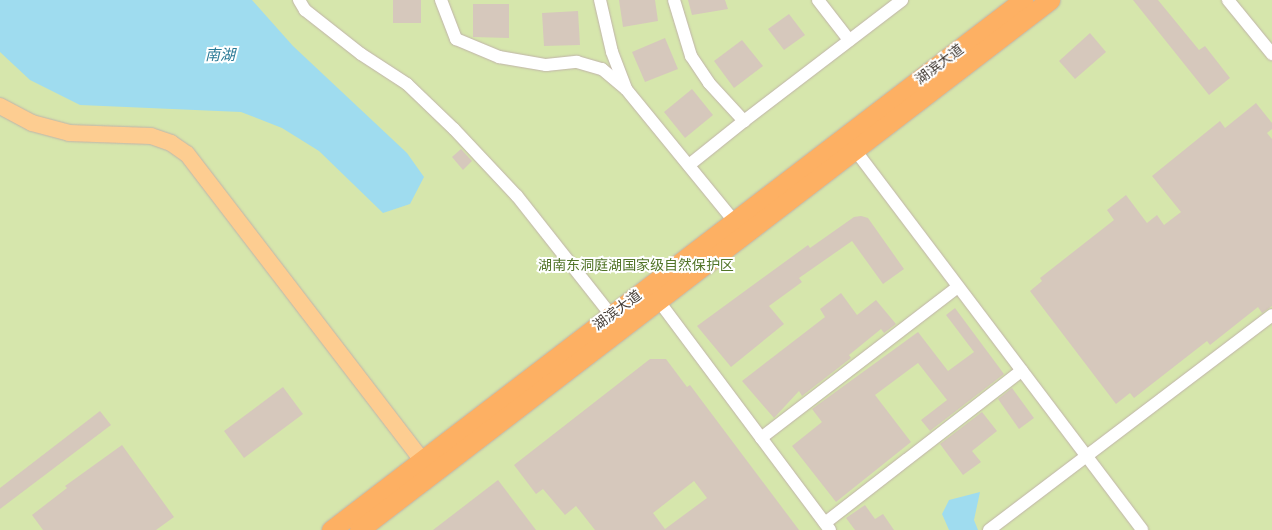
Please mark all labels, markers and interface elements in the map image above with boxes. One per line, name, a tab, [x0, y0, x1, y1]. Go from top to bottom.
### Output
street label: 湖滨大道	[912, 40, 966, 88]
water label: 南湖	[205, 46, 235, 64]
park label: 湖南东洞庭湖国家级自然保护区	[538, 257, 734, 273]
street label: 湖滨大道	[590, 286, 644, 334]

